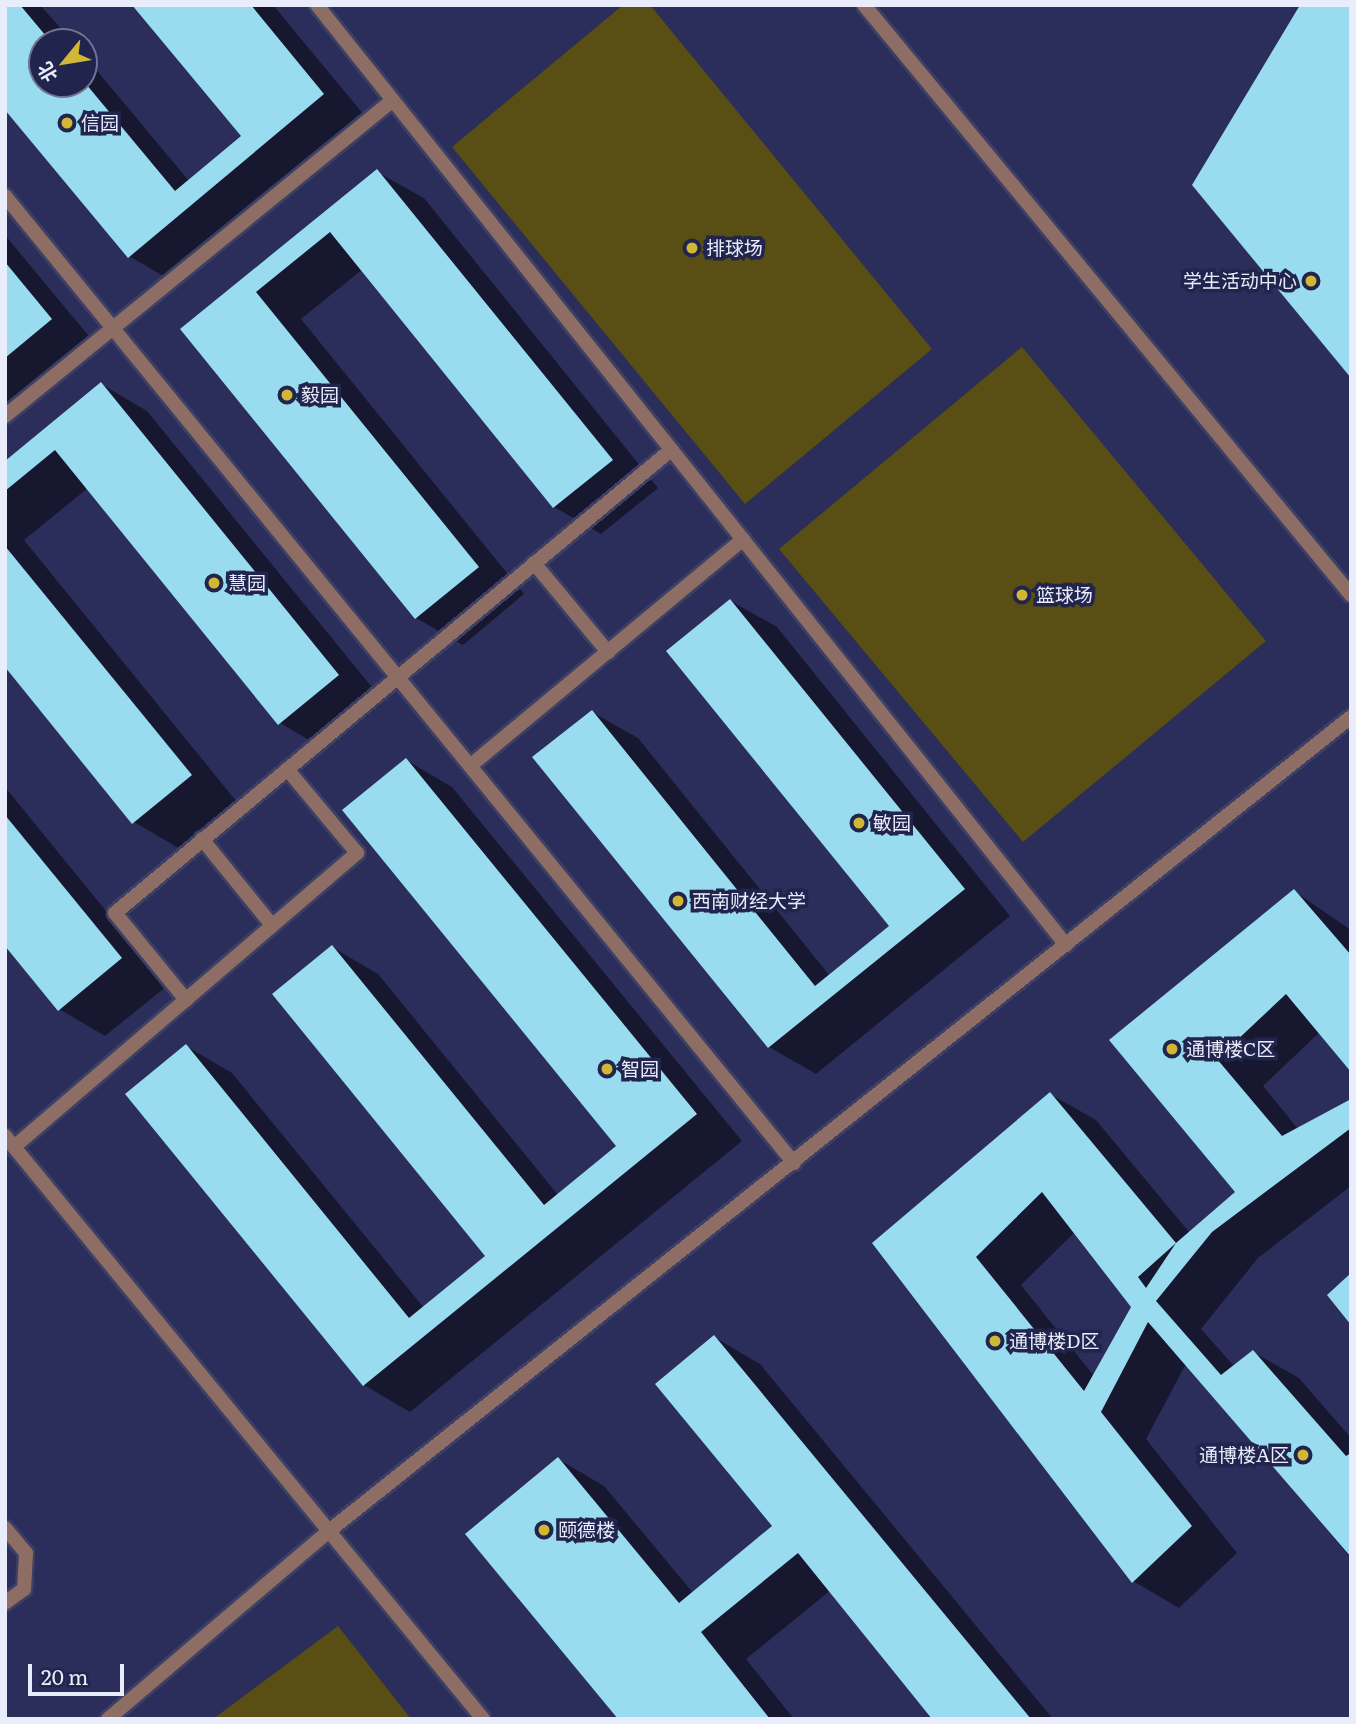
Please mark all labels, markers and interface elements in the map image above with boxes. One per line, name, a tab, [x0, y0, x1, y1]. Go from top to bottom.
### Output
north arrow	[28, 28, 98, 98]
text: 北	[30, 57, 63, 88]
place label: 信园	[81, 112, 119, 134]
marker: 信园	[59, 115, 75, 131]
place label: 排球场	[706, 237, 763, 259]
marker: 排球场	[684, 240, 700, 256]
place label: 学生活动中心	[1183, 270, 1297, 292]
marker: 学生活动中心	[1303, 273, 1319, 289]
place label: 毅园	[301, 384, 339, 406]
marker: 毅园	[279, 387, 295, 403]
place label: 慧园	[228, 572, 266, 594]
marker: 慧园	[206, 575, 222, 591]
place label: 篮球场	[1036, 584, 1093, 606]
marker: 篮球场	[1014, 587, 1030, 603]
place label: 敏园	[873, 812, 911, 834]
marker: 敏园	[851, 815, 867, 831]
place label: 西南财经大学	[692, 890, 806, 912]
marker: 西南财经大学	[670, 893, 686, 909]
place label: 通博楼C区	[1186, 1038, 1275, 1060]
marker: 通博楼C区	[1164, 1041, 1180, 1057]
place label: 智园	[621, 1058, 659, 1080]
marker: 智园	[599, 1061, 615, 1077]
place label: 通博楼D区	[1009, 1330, 1100, 1352]
marker: 通博楼D区	[987, 1333, 1003, 1349]
place label: 通博楼A区	[1199, 1444, 1289, 1466]
marker: 通博楼A区	[1295, 1447, 1311, 1463]
place label: 颐德楼	[558, 1519, 615, 1541]
marker: 颐德楼	[536, 1522, 552, 1538]
scale bar	[32, 1650, 128, 1694]
text: 20 m	[41, 1660, 88, 1691]

